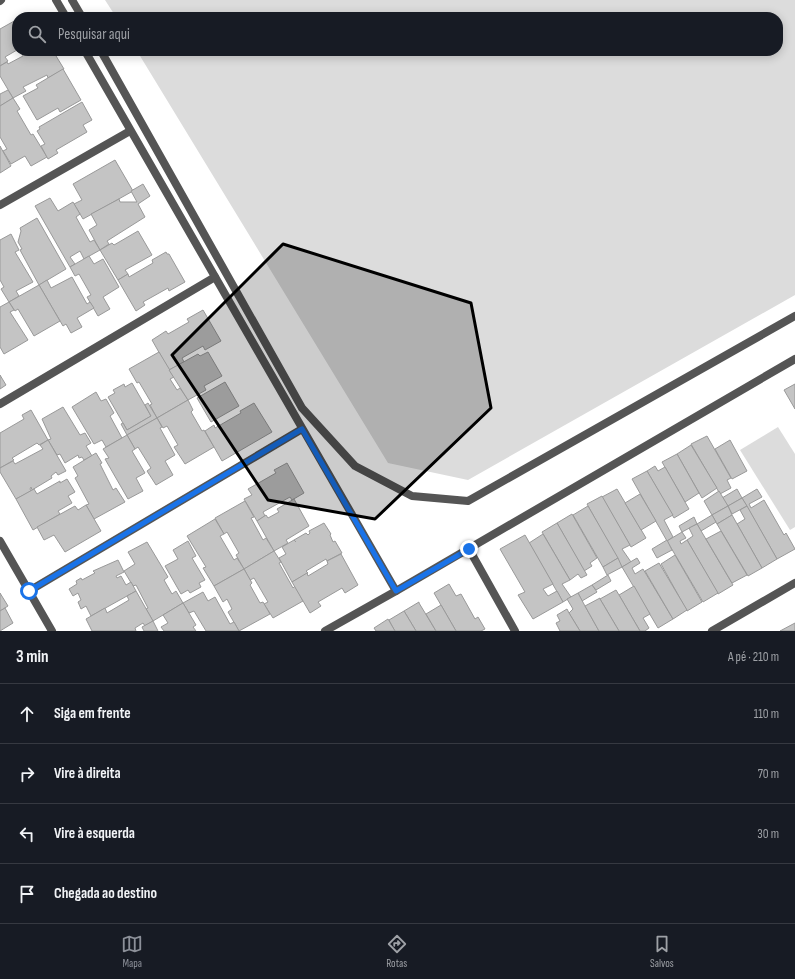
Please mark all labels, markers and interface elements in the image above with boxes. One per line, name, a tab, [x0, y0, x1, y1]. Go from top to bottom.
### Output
search box	[12, 12, 783, 56]
icon: search	[26, 23, 48, 45]
text: Pesquisar aqui	[58, 25, 130, 44]
route end	[460, 540, 478, 558]
route start	[20, 582, 38, 600]
text: 3 min	[16, 647, 49, 667]
text: A pé · 210 m	[728, 649, 779, 665]
icon: ahead	[16, 703, 38, 725]
text: Siga em frente	[54, 704, 131, 723]
text: 110 m	[754, 706, 779, 722]
icon: right	[16, 763, 38, 785]
text: Vire à direita	[54, 764, 121, 783]
text: 70 m	[758, 766, 779, 782]
icon: left	[16, 823, 38, 845]
text: Vire à esquerda	[54, 824, 135, 843]
text: 30 m	[757, 826, 779, 842]
icon: arrive	[16, 883, 38, 905]
text: Chegada ao destino	[54, 884, 157, 903]
tab: Mapa	[121, 933, 143, 970]
tab: Rotas	[386, 933, 408, 970]
tab: Salvos	[650, 933, 674, 970]

